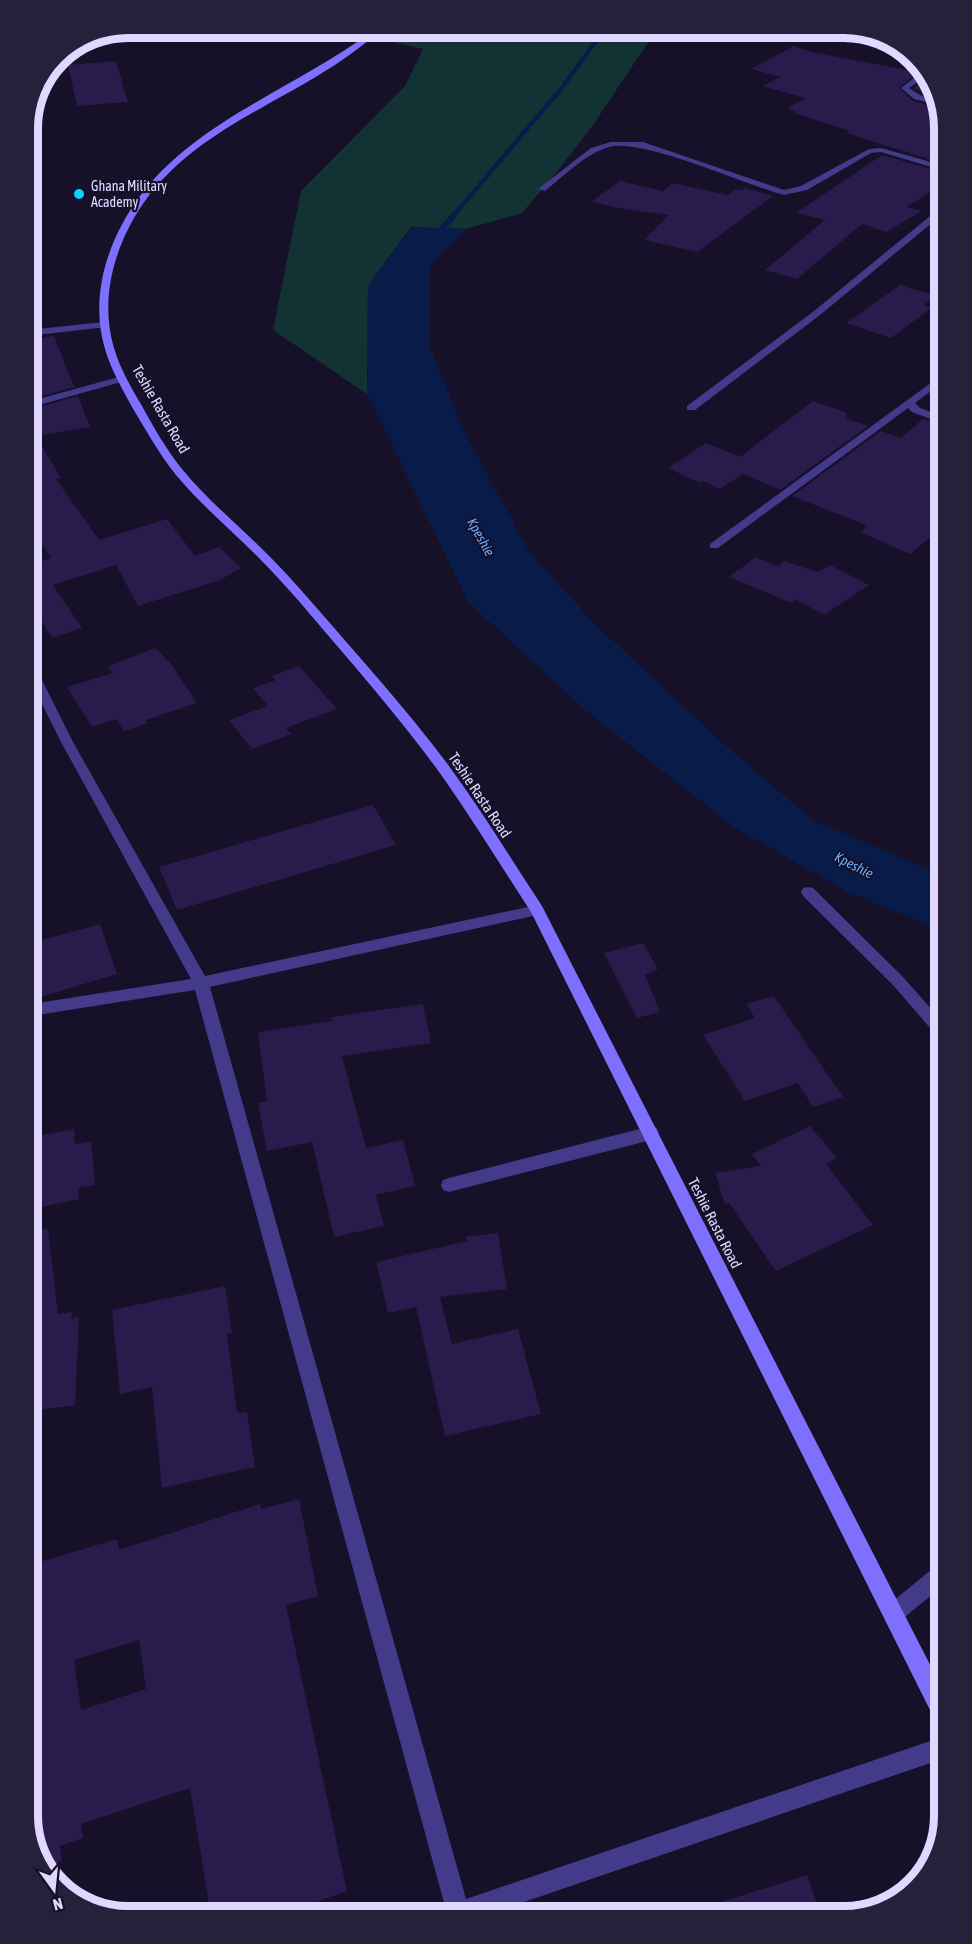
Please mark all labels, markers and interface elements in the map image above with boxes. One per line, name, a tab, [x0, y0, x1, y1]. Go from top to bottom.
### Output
place label: Ghana Military Academy	[91, 178, 167, 210]
marker: Ghana Military Academy	[72, 187, 86, 201]
street label: Teshie Rasta Road	[129, 362, 193, 456]
water label: Kpeshie	[464, 515, 498, 559]
street label: Teshie Rasta Road	[445, 749, 515, 841]
water label: Kpeshie	[832, 849, 876, 881]
street label: Teshie Rasta Road	[685, 1175, 745, 1271]
north arrow	[24, 1860, 84, 1920]
text: N	[51, 1895, 65, 1914]

